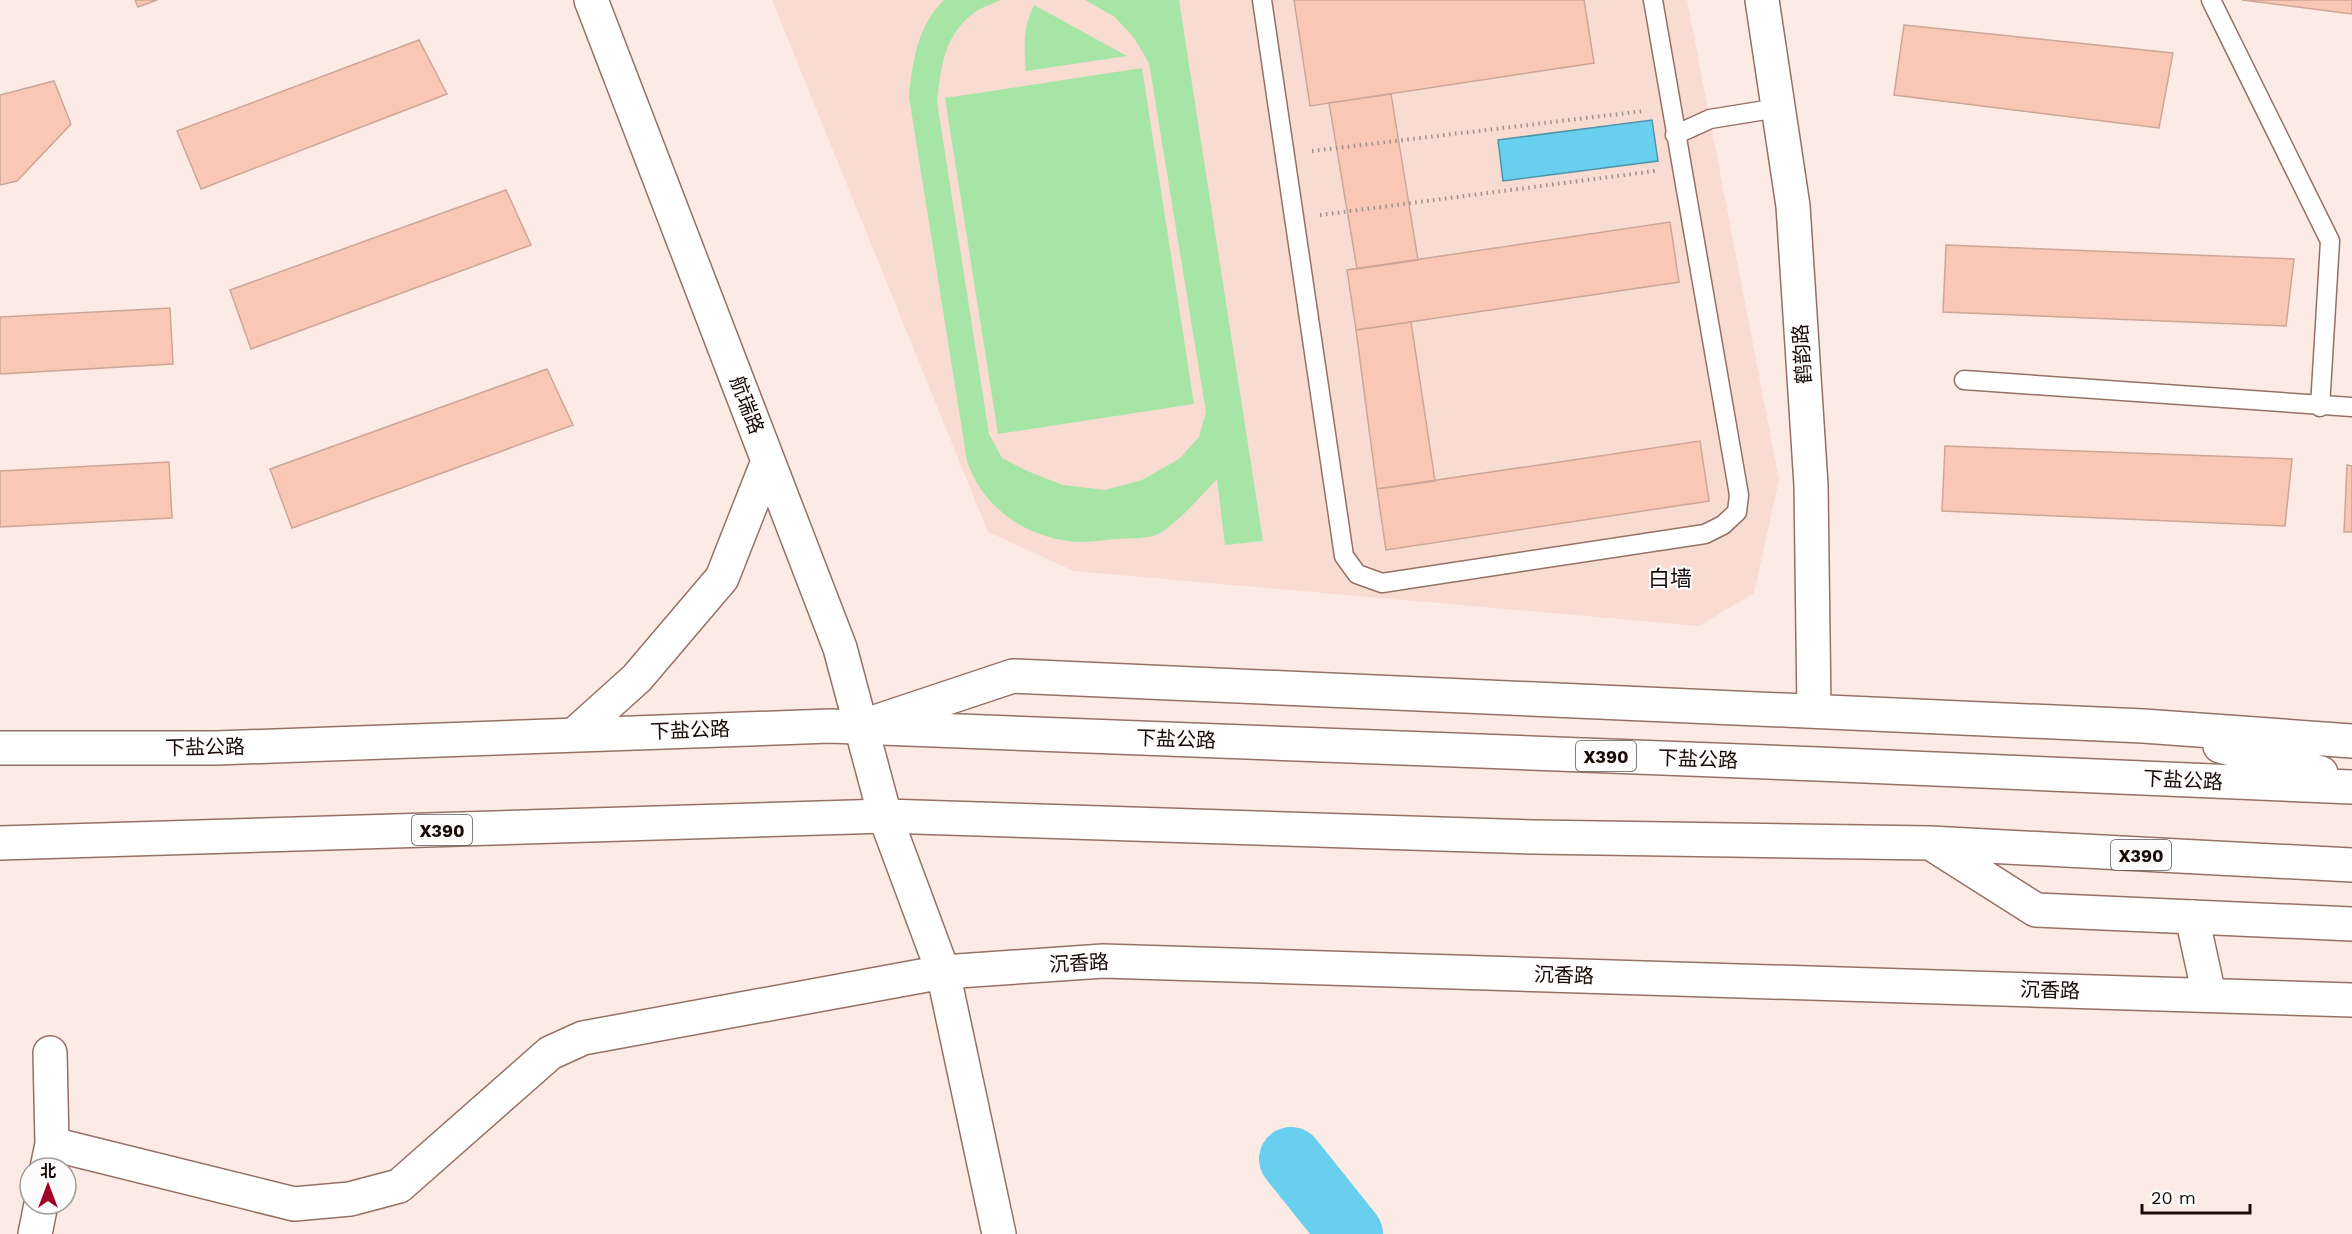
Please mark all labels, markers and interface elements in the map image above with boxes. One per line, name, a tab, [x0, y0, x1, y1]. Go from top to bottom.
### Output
street label: 鹤韵路	[1788, 323, 1816, 385]
street label: 航瑞路	[725, 373, 769, 437]
district label: 白墙	[1648, 566, 1692, 591]
street label: 下盐公路	[650, 717, 730, 743]
street label: 下盐公路	[1136, 726, 1216, 752]
street label: 下盐公路	[165, 734, 245, 760]
road number: X390	[1576, 741, 1636, 771]
street label: 下盐公路	[1658, 746, 1738, 772]
street label: 下盐公路	[2142, 766, 2224, 794]
road number: X390	[412, 815, 472, 845]
road number: X390	[2111, 840, 2171, 870]
street label: 沉香路	[1048, 949, 1110, 977]
street label: 沉香路	[1534, 962, 1594, 988]
street label: 沉香路	[2020, 977, 2080, 1003]
north arrow	[18, 1156, 78, 1216]
text: 北	[40, 1162, 56, 1181]
scale bar	[2142, 1177, 2250, 1215]
text: 20 m	[2151, 1187, 2196, 1208]

